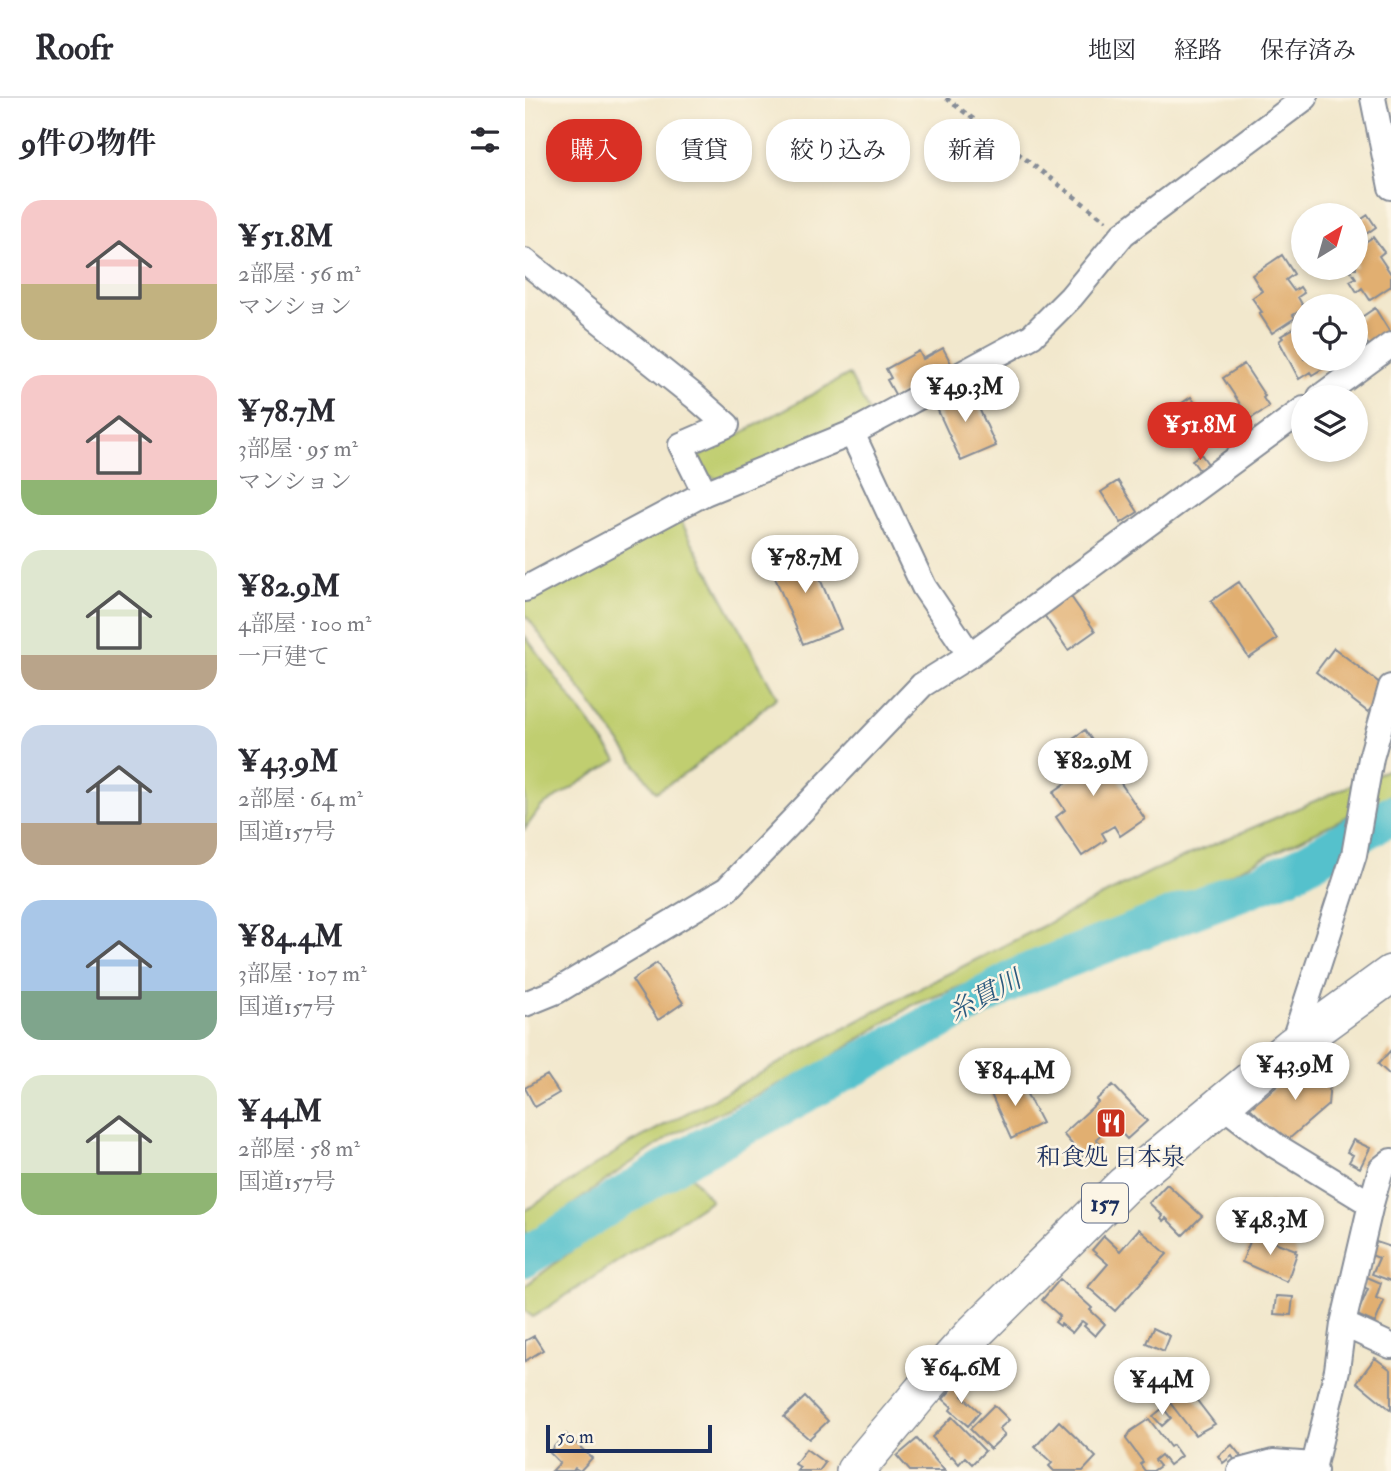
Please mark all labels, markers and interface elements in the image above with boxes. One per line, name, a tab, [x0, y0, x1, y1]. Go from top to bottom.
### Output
text: Roofr	[35, 28, 113, 69]
text: 地図	[1088, 35, 1136, 66]
text: 経路	[1174, 35, 1222, 66]
text: 保存済み	[1260, 35, 1356, 66]
chip: 購入	[546, 119, 642, 182]
chip: 賃貸	[656, 119, 752, 182]
chip: 絞り込み	[766, 119, 910, 182]
chip: 新着	[924, 119, 1020, 182]
icon: filters	[466, 121, 504, 159]
text: 9件の物件	[21, 125, 156, 162]
north arrow	[1291, 203, 1369, 280]
map controls	[1291, 203, 1368, 462]
text: ¥51.8M	[238, 218, 333, 255]
icon: home	[77, 228, 161, 312]
text: 2部屋 · 56 m²	[238, 259, 361, 288]
text: マンション	[238, 292, 352, 321]
button: locate	[1291, 294, 1368, 371]
pin: ¥49.3M	[908, 364, 1022, 424]
text: ¥49.3M	[926, 372, 1004, 401]
button: layers	[1291, 385, 1368, 462]
text: ¥78.7M	[238, 393, 336, 430]
pin: ¥51.8M	[1143, 402, 1257, 462]
icon: home	[77, 403, 161, 487]
text: ¥51.8M	[1163, 410, 1237, 439]
text: 3部屋 · 95 m²	[238, 434, 358, 463]
text: マンション	[238, 467, 352, 496]
pin: ¥78.7M	[748, 536, 862, 595]
text: ¥78.7M	[767, 543, 843, 572]
text: ¥82.9M	[238, 568, 340, 605]
icon: home	[77, 578, 161, 662]
text: 4部屋 · 100 m²	[238, 609, 371, 638]
text: 一戸建て	[238, 642, 330, 671]
pin: ¥82.9M	[1036, 738, 1150, 798]
text: ¥43.9M	[238, 743, 338, 780]
text: ¥82.9M	[1054, 746, 1132, 775]
icon: home	[77, 753, 161, 837]
text: 2部屋 · 64 m²	[238, 784, 363, 813]
text: 国道157号	[238, 817, 336, 846]
text: ¥84.4M	[238, 918, 343, 955]
icon: home	[77, 928, 161, 1012]
text: 3部屋 · 107 m²	[238, 959, 367, 988]
water label: 糸貫川	[943, 962, 1030, 1028]
text: 国道157号	[238, 992, 336, 1021]
pin: ¥43.9M	[1238, 1042, 1352, 1102]
pin: ¥84.4M	[958, 1048, 1072, 1108]
text: ¥43.9M	[1256, 1050, 1334, 1079]
text: ¥84.4M	[975, 1056, 1055, 1085]
text: ¥44M	[238, 1093, 322, 1130]
icon: home	[77, 1103, 161, 1187]
restaurant icon: 和食処 日本泉	[1094, 1106, 1128, 1140]
text: 2部屋 · 58 m²	[238, 1134, 360, 1163]
place label: 和食処 日本泉	[1036, 1142, 1186, 1173]
text: 国道157号	[238, 1167, 336, 1196]
road number: 157	[1082, 1184, 1128, 1222]
pin: ¥48.3M	[1213, 1198, 1327, 1257]
text: ¥48.3M	[1232, 1205, 1308, 1234]
pin: ¥64.6M	[904, 1346, 1018, 1405]
text: ¥64.6M	[921, 1353, 1001, 1382]
pin: ¥44M	[1121, 1358, 1203, 1417]
text: ¥44M	[1130, 1365, 1194, 1394]
scale bar	[546, 1422, 712, 1454]
text: 50 m	[557, 1425, 594, 1449]

